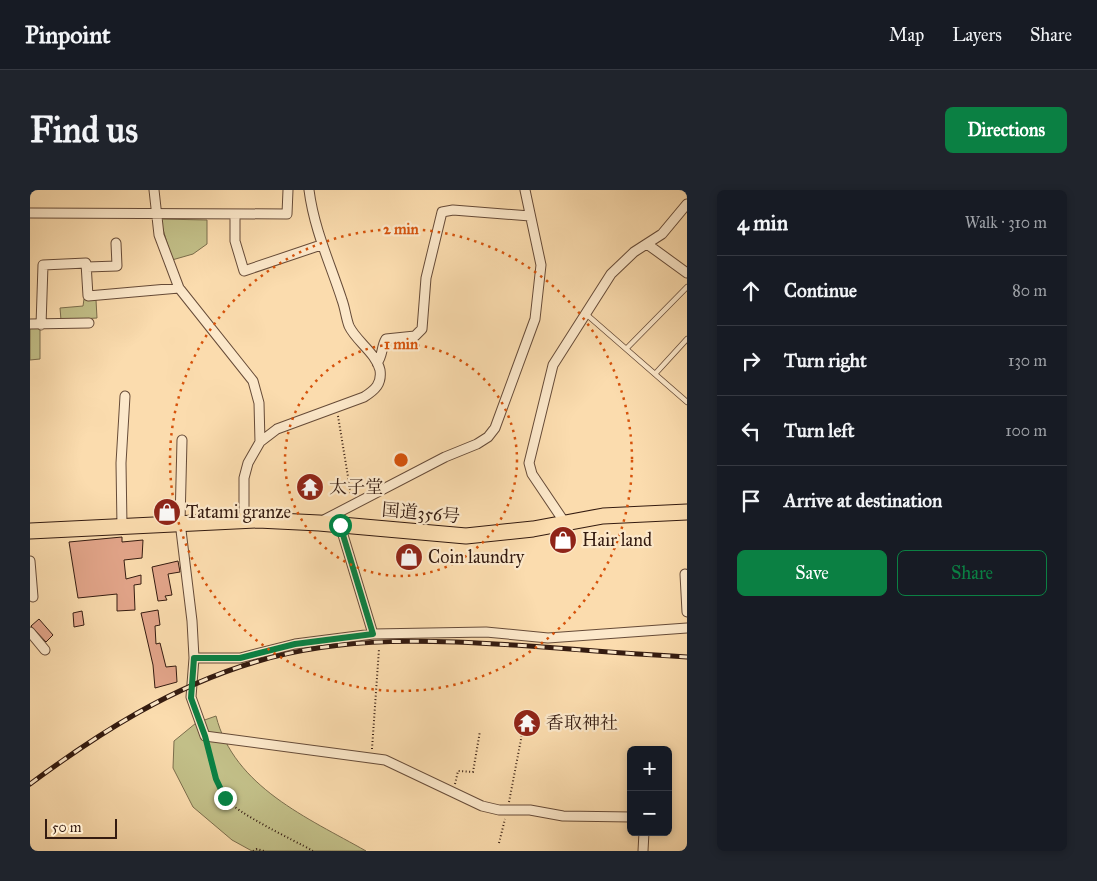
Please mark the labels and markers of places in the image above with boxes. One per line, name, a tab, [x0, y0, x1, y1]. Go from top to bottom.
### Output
centre of rings	[392, 451, 410, 469]
temple icon: 太子堂	[295, 472, 325, 502]
place label: 太子堂	[329, 476, 383, 498]
shop icon: Tatami granze	[152, 497, 182, 527]
place label: Tatami granze	[186, 501, 291, 524]
shop icon: Hair land	[548, 525, 578, 555]
place label: Hair land	[582, 529, 652, 551]
shop icon: Coin laundry	[394, 542, 424, 572]
place label: Coin laundry	[428, 546, 525, 568]
temple icon: 香取神社	[512, 708, 542, 738]
place label: 香取神社	[546, 712, 618, 734]

